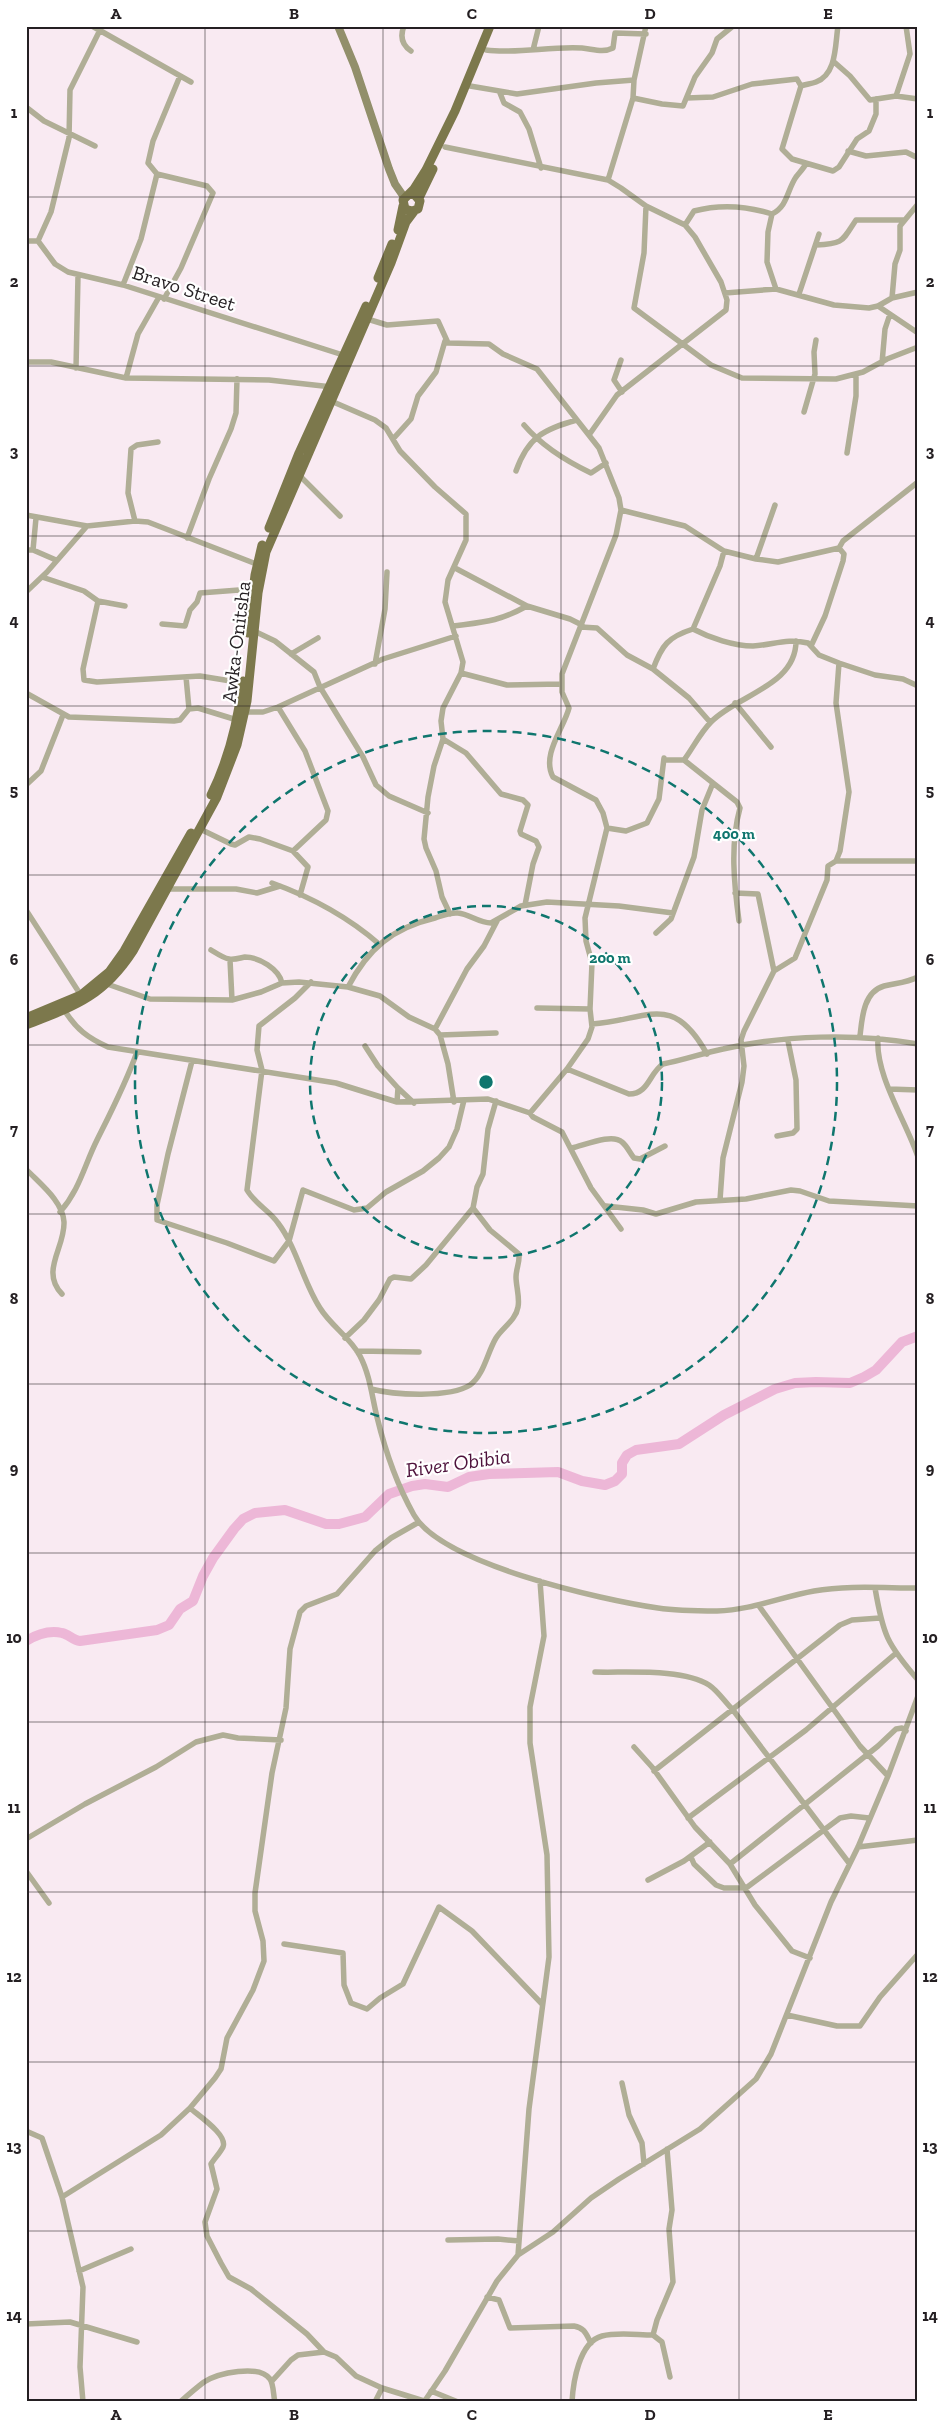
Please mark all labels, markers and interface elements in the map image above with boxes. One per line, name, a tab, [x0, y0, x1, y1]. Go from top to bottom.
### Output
text: A	[111, 4, 122, 23]
text: B	[289, 4, 299, 23]
text: C	[467, 4, 477, 23]
text: D	[644, 4, 656, 23]
text: E	[823, 4, 833, 23]
text: 1	[11, 103, 18, 122]
text: 1	[927, 103, 934, 122]
street label: Bravo Street	[129, 260, 239, 316]
text: 2	[10, 272, 19, 291]
text: 2	[926, 272, 935, 291]
text: 3	[10, 442, 19, 461]
text: 3	[926, 442, 935, 461]
street label: Awka-Onitsha	[217, 579, 255, 704]
text: 4	[9, 611, 19, 630]
text: 4	[925, 611, 935, 630]
text: 5	[10, 781, 18, 800]
text: 5	[926, 781, 934, 800]
text: 400 m	[713, 825, 755, 843]
text: 200 m	[589, 949, 631, 967]
text: 6	[10, 950, 19, 969]
text: 6	[926, 950, 935, 969]
centre of rings	[477, 1073, 495, 1091]
text: 7	[10, 1120, 18, 1139]
text: 7	[926, 1120, 934, 1139]
text: 8	[10, 1289, 19, 1308]
text: 8	[926, 1289, 935, 1308]
water label: River Obibia	[404, 1443, 512, 1482]
text: 9	[10, 1459, 19, 1478]
text: 9	[926, 1459, 935, 1478]
text: 10	[6, 1628, 22, 1647]
text: 10	[922, 1628, 938, 1647]
text: 11	[8, 1798, 21, 1817]
text: 11	[924, 1798, 937, 1817]
text: 12	[6, 1967, 22, 1986]
text: 12	[922, 1967, 938, 1986]
text: 13	[7, 2137, 22, 2156]
text: 13	[923, 2137, 938, 2156]
text: 14	[6, 2306, 22, 2325]
text: 14	[922, 2306, 938, 2325]
text: A	[111, 2405, 122, 2424]
text: B	[289, 2405, 299, 2424]
text: C	[467, 2405, 477, 2424]
text: D	[644, 2405, 656, 2424]
text: E	[823, 2405, 833, 2424]

